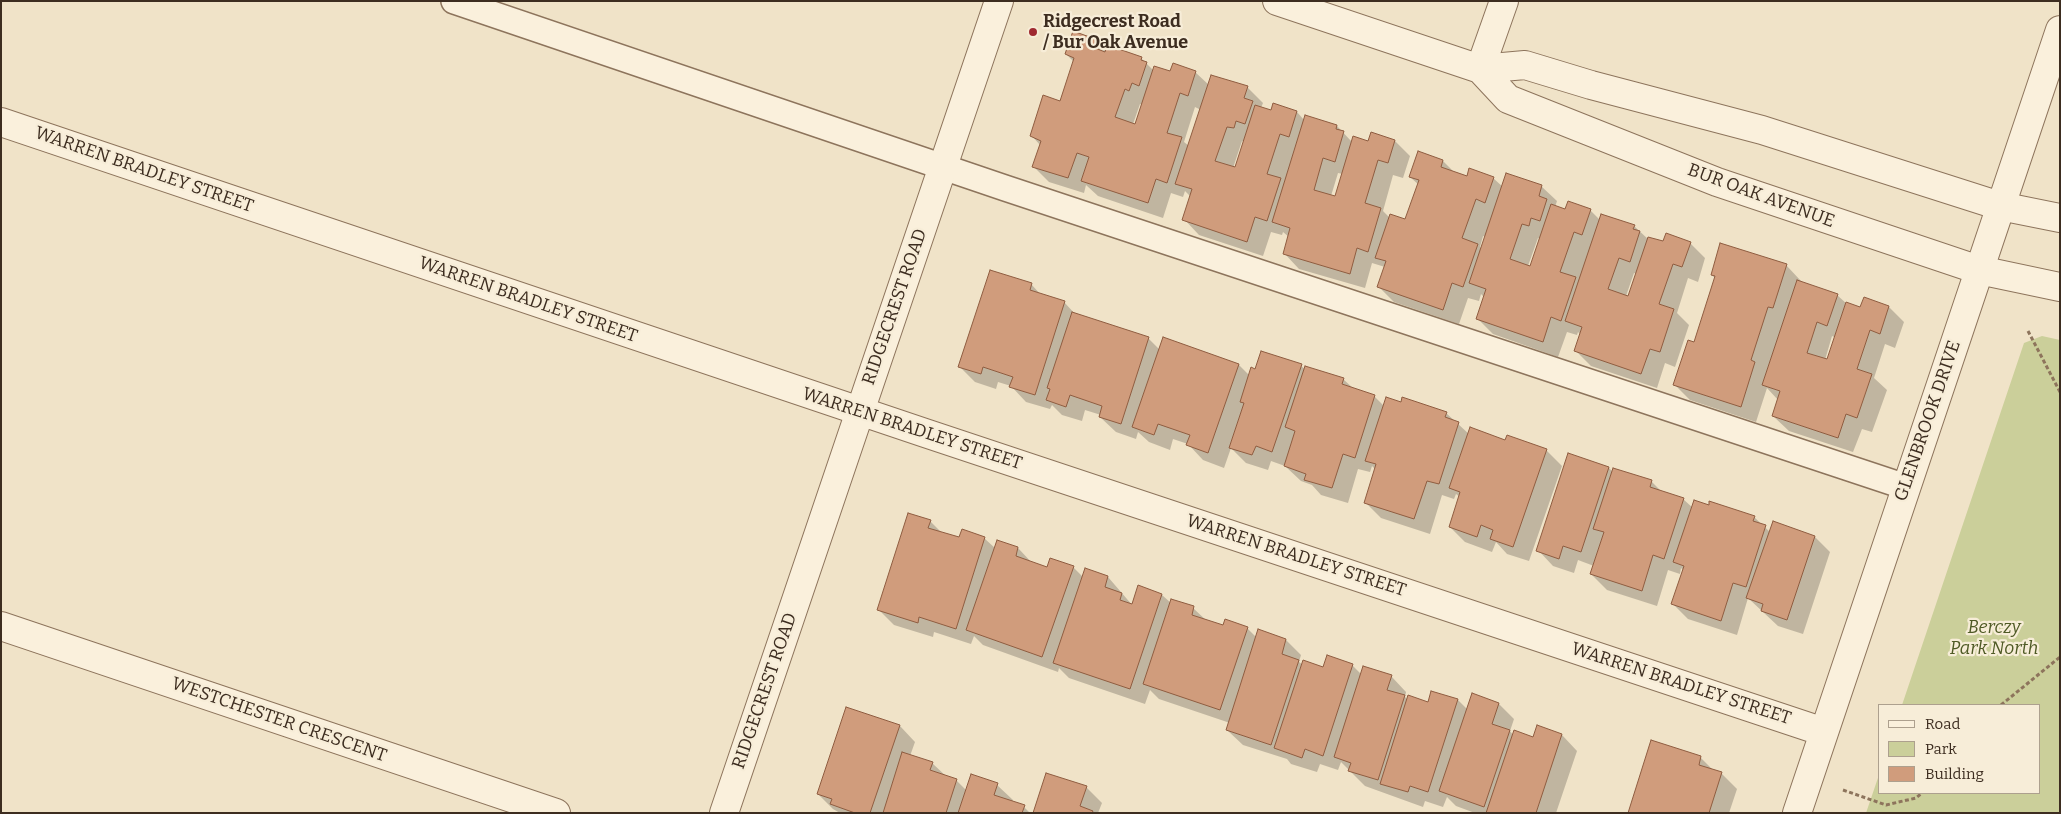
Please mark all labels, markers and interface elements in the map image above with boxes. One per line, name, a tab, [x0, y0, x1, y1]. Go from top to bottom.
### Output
place label: Ridgecrest Road / Bur Oak Avenue	[1043, 11, 1188, 54]
marker: Ridgecrest Road / Bur Oak Avenue	[1027, 26, 1039, 38]
street label: WARREN BRADLEY STREET	[32, 122, 256, 218]
street label: BUR OAK AVENUE	[1685, 159, 1837, 233]
street label: RIDGECREST ROAD	[858, 226, 932, 388]
street label: WARREN BRADLEY STREET	[416, 252, 640, 348]
street label: GLENBROOK DRIVE	[1890, 338, 1966, 504]
street label: WARREN BRADLEY STREET	[799, 383, 1025, 475]
street label: WARREN BRADLEY STREET	[1183, 510, 1409, 602]
street label: RIDGECREST ROAD	[728, 610, 802, 772]
park label: Berczy Park North	[1950, 617, 2038, 660]
street label: WARREN BRADLEY STREET	[1568, 638, 1794, 730]
street label: WESTCHESTER CRESCENT	[169, 673, 389, 767]
legend	[1878, 704, 2041, 794]
text: Road	[1925, 715, 1960, 733]
text: Park	[1925, 740, 1957, 758]
text: Building	[1925, 765, 1984, 783]

